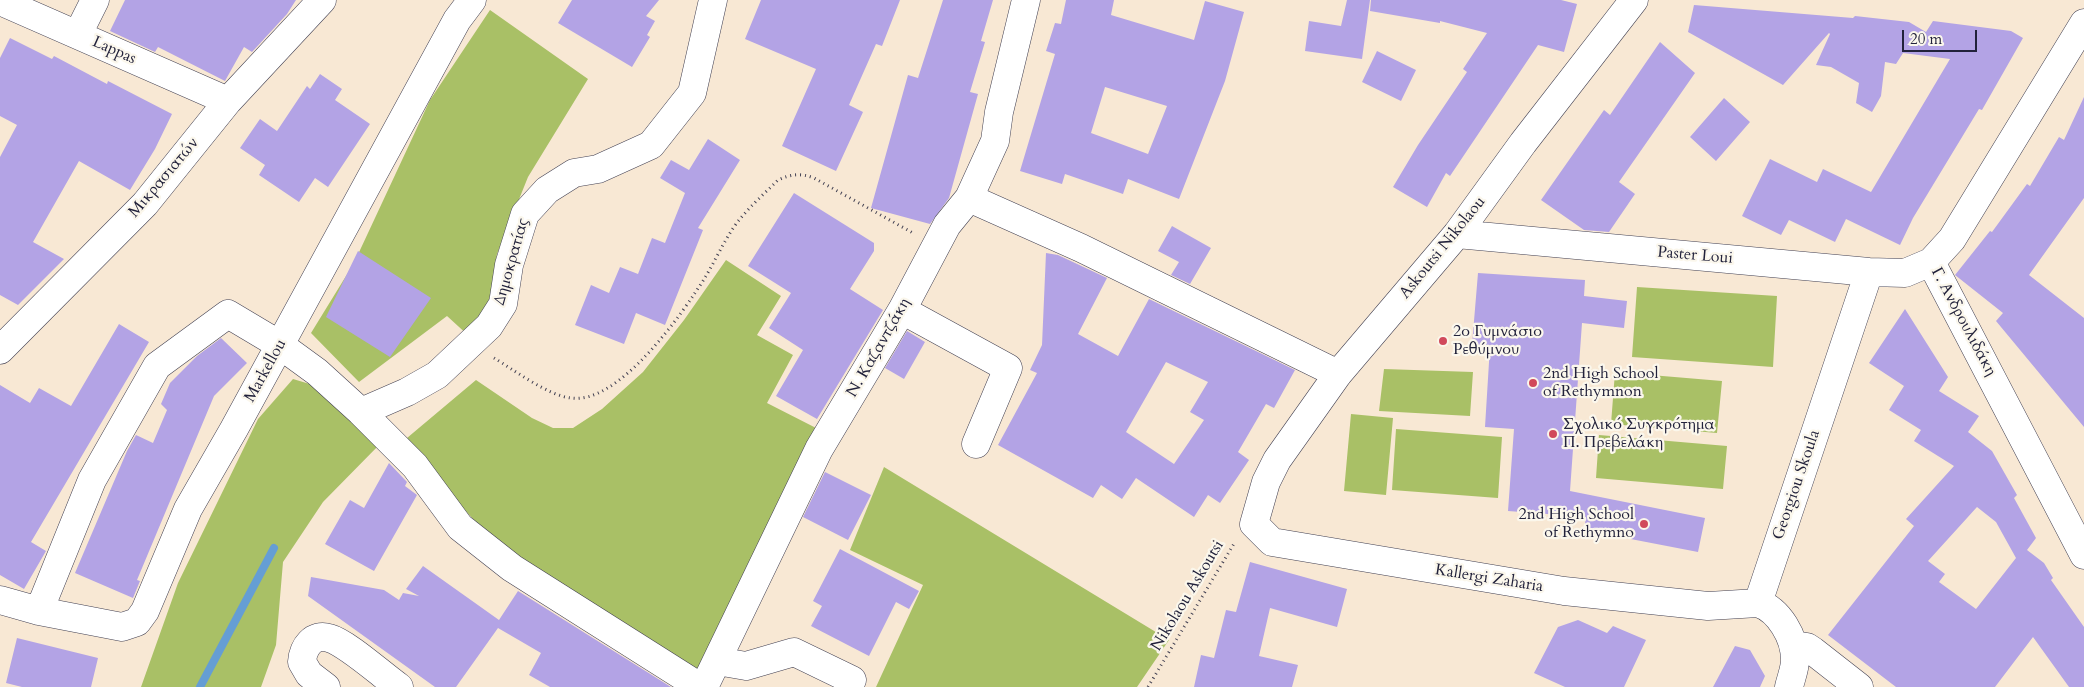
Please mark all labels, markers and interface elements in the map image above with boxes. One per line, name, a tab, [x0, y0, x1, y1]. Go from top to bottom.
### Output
scale bar	[1904, 20, 1979, 52]
text: 20 m	[1910, 29, 1942, 49]
street label: Lappas	[89, 33, 139, 69]
street label: Μικρασιατών	[125, 134, 203, 222]
street label: Askoutsi Nikolaou	[1396, 193, 1490, 303]
street label: Δημοκρατίας	[490, 216, 534, 308]
street label: Paster Loui	[1656, 243, 1734, 269]
street label: Γ. Ανδρουλιδάκη	[1926, 264, 2000, 380]
street label: Ν. Καζαντζάκη	[843, 295, 915, 401]
place label: 2ο Γυμνάσιο Ρεθύμνου	[1453, 322, 1542, 360]
marker: 2ο Γυμνάσιο Ρεθύμνου	[1437, 335, 1449, 347]
street label: Markellou	[241, 336, 291, 406]
place label: 2nd High School of Rethymnon	[1543, 364, 1658, 402]
marker: 2nd High School of Rethymnon	[1527, 377, 1539, 389]
place label: Σχολικό Συγκρότημα Π. Πρεβελάκη	[1563, 415, 1714, 453]
marker: Σχολικό Συγκρότημα Π. Πρεβελάκη	[1547, 428, 1559, 440]
street label: Georgiou Skoula	[1769, 428, 1825, 542]
place label: 2nd High School of Rethymno	[1519, 505, 1634, 543]
marker: 2nd High School of Rethymno	[1638, 518, 1650, 530]
street label: Nikolaou Askoutsi	[1147, 537, 1229, 655]
street label: Kallergi Zaharia	[1434, 561, 1544, 597]

